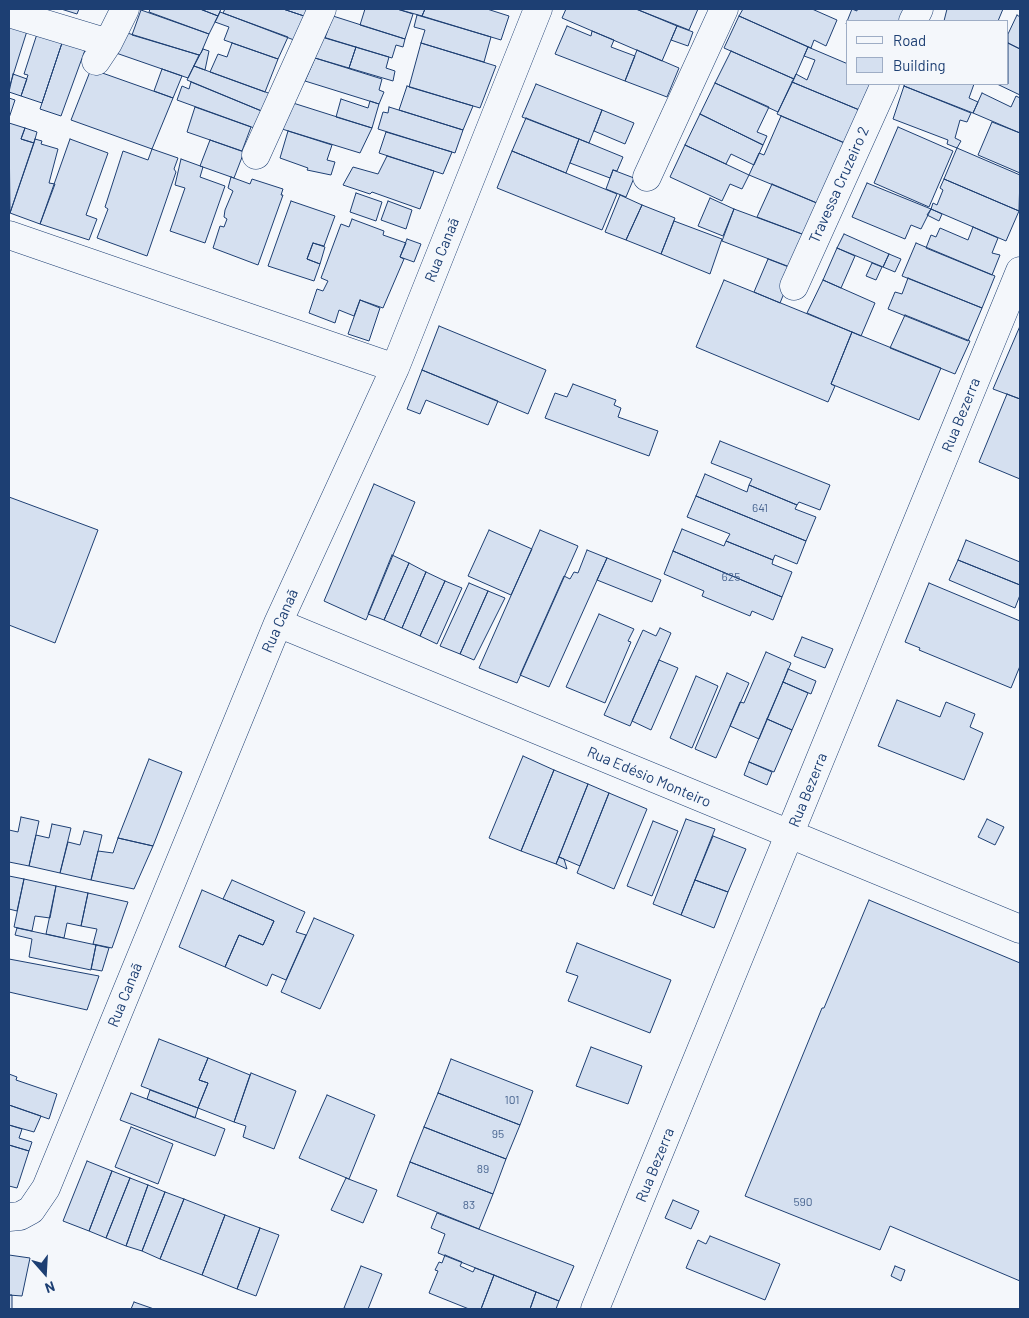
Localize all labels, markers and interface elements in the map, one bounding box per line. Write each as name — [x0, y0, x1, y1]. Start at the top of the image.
legend — [846, 20, 1009, 85]
text: Road — [893, 31, 926, 49]
text: Building — [893, 56, 946, 74]
street label: Travessa Cruzeiro 2 — [805, 124, 873, 246]
street label: Rua Canaã — [421, 215, 463, 285]
street label: Rua Bezerra — [938, 375, 984, 455]
house number: 641 — [752, 501, 768, 515]
house number: 625 — [722, 570, 740, 584]
street label: Rua Canaã — [258, 586, 302, 656]
street label: Rua Edésio Monteiro — [584, 743, 714, 811]
street label: Rua Bezerra — [785, 750, 831, 830]
street label: Rua Canaã — [104, 960, 146, 1030]
house number: 101 — [505, 1093, 519, 1107]
street label: Rua Bezerra — [632, 1125, 678, 1205]
house number: 95 — [492, 1127, 504, 1141]
house number: 89 — [477, 1162, 489, 1176]
house number: 590 — [793, 1195, 813, 1209]
house number: 83 — [463, 1198, 475, 1212]
north arrow — [20, 1248, 70, 1298]
text: N — [43, 1278, 57, 1297]

